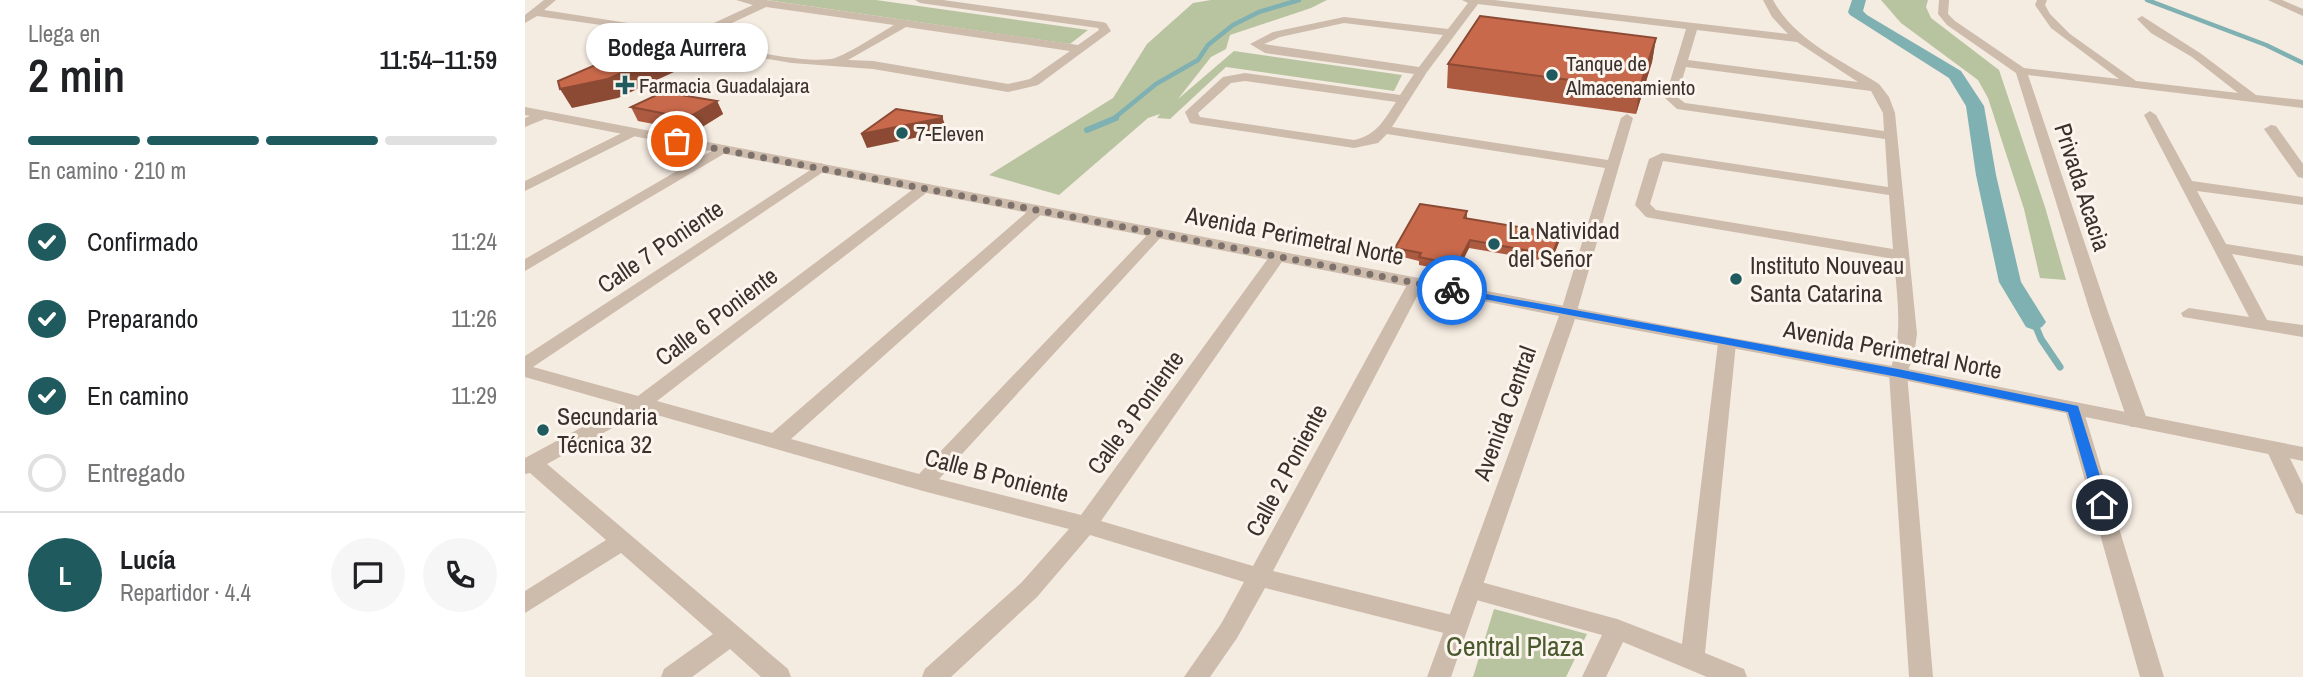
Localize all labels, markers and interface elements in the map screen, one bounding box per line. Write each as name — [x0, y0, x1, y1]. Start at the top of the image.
text: Llega en — [28, 18, 100, 49]
callout: Bodega Aurrera — [586, 22, 768, 71]
text: Bodega Aurrera — [608, 32, 746, 63]
text: 11:54–11:59 — [379, 42, 497, 77]
text: 2 min — [28, 44, 125, 106]
place label: Tanque de Almacenamiento — [1565, 49, 1695, 102]
marker: Tanque de Almacenamiento — [1544, 67, 1560, 83]
place label: Farmacia Guadalajara — [639, 71, 810, 100]
marker: Farmacia Guadalajara — [617, 77, 633, 93]
pin — [647, 111, 707, 171]
place label: 7-Eleven — [916, 119, 984, 148]
street label: Privada Acacia — [2047, 119, 2119, 255]
icon: bag — [658, 122, 696, 160]
marker: 7-Eleven — [894, 125, 910, 141]
text: En camino · 210 m — [28, 155, 186, 186]
street label: Calle 7 Poniente — [591, 192, 729, 300]
street label: Avenida Perimetral Norte — [1182, 198, 1407, 272]
place label: La Natividad del Señor — [1508, 214, 1620, 274]
icon: check — [28, 223, 66, 261]
text: Confirmado — [87, 224, 198, 259]
text: 11:24 — [451, 226, 497, 257]
marker: La Natividad del Señor — [1486, 236, 1502, 252]
place label: Instituto Nouveau Santa Catarina — [1750, 249, 1904, 309]
courier — [1417, 255, 1487, 325]
street label: Calle 6 Poniente — [648, 259, 784, 373]
icon: bike — [1433, 271, 1471, 309]
marker: Instituto Nouveau Santa Catarina — [1728, 271, 1744, 287]
icon: check — [28, 300, 66, 338]
text: Preparando — [87, 301, 198, 336]
text: 11:26 — [451, 303, 497, 334]
street label: Avenida Perimetral Norte — [1780, 312, 2005, 386]
street label: Avenida Central — [1465, 341, 1543, 486]
street label: Calle 3 Poniente — [1079, 344, 1191, 480]
icon: check — [28, 377, 66, 415]
text: En camino — [87, 378, 189, 413]
text: 11:29 — [451, 380, 497, 411]
street label: Calle 2 Poniente — [1238, 398, 1334, 542]
place label: Secundaria Técnica 32 — [557, 400, 658, 460]
marker: Secundaria Técnica 32 — [535, 422, 551, 438]
street label: Calle B Poniente — [922, 440, 1072, 510]
text: Entregado — [87, 455, 185, 490]
pin — [2072, 475, 2132, 535]
icon: home — [2083, 486, 2121, 524]
button: chat — [331, 538, 405, 612]
button: phone — [423, 538, 497, 612]
text: Lucía — [120, 542, 176, 577]
text: L — [58, 558, 72, 593]
text: Repartidor · 4.4 — [120, 577, 251, 608]
park label: Central Plaza — [1446, 627, 1584, 665]

